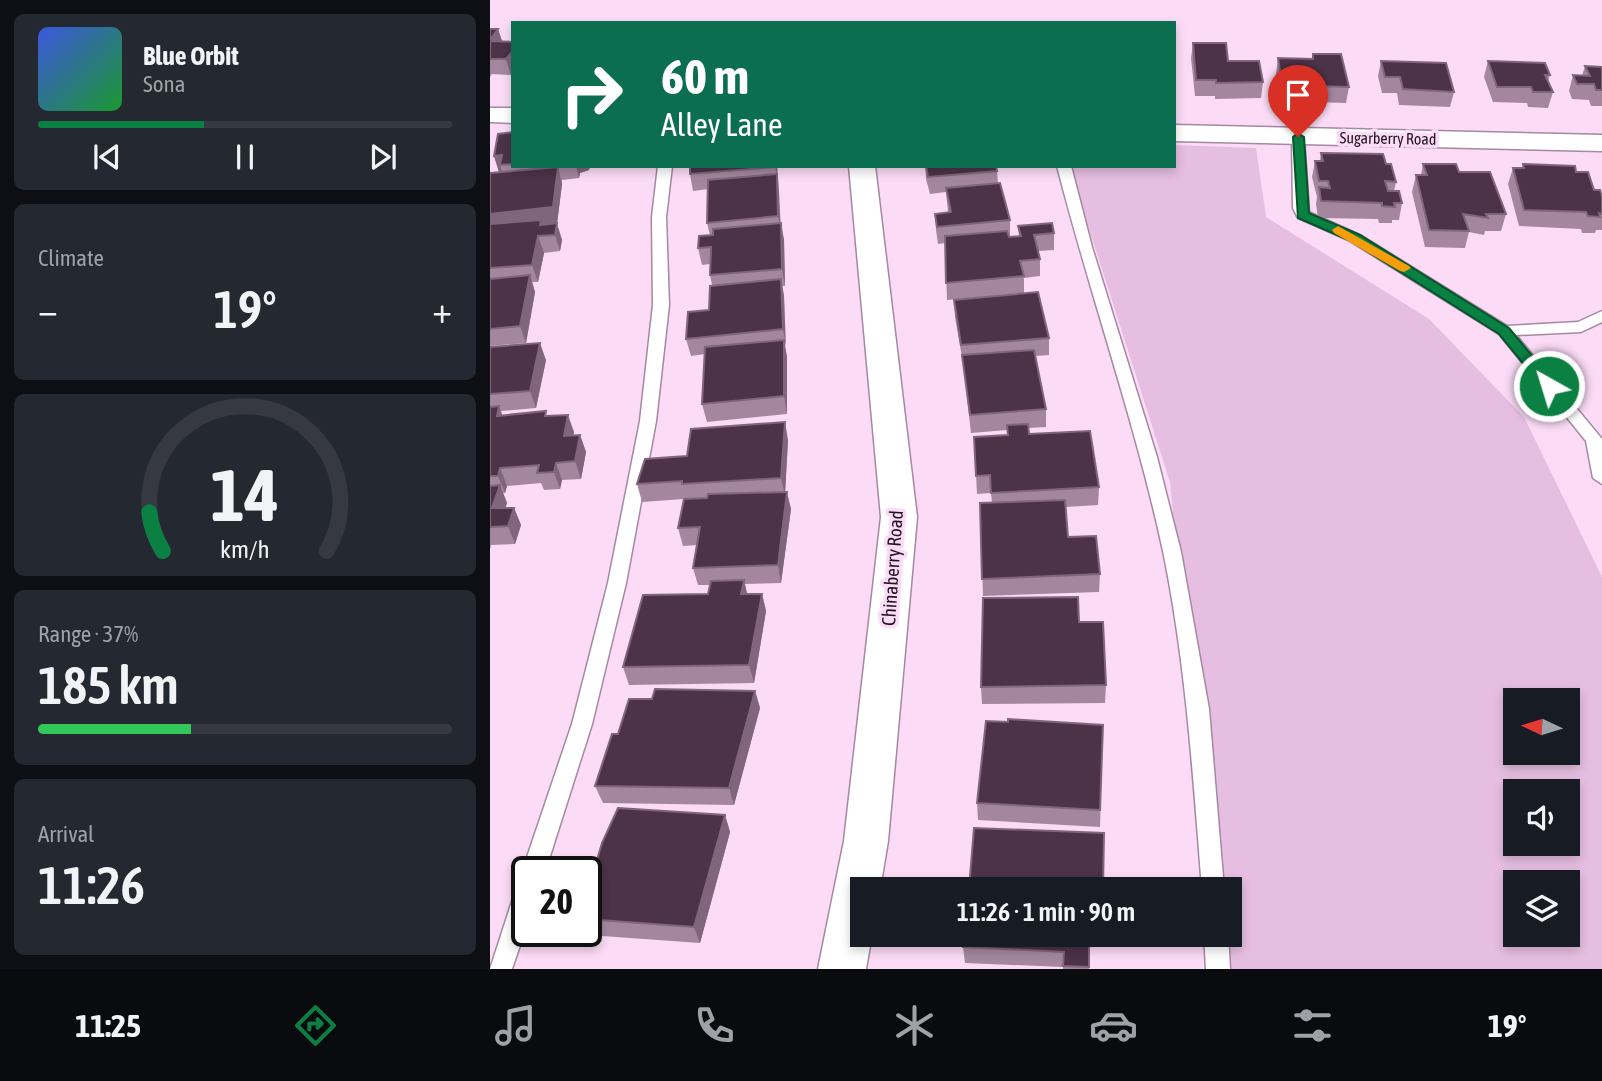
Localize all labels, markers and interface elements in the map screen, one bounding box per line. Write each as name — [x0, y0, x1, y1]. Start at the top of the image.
text: Blue Orbit — [143, 41, 239, 71]
text: 60 m — [661, 48, 749, 104]
icon: right — [546, 49, 637, 140]
pin — [1268, 65, 1328, 137]
text: Sona — [143, 71, 185, 97]
icon: arrive — [1279, 76, 1317, 114]
text: Alley Lane — [661, 106, 782, 143]
street label: Sugarberry Road — [1339, 128, 1437, 149]
icon: previous — [88, 138, 126, 176]
icon: pause — [226, 138, 264, 176]
icon: next — [364, 138, 402, 176]
text: Climate — [38, 245, 104, 271]
text: 19° — [213, 279, 277, 339]
text: − — [38, 288, 58, 331]
text: + — [432, 288, 452, 331]
position arrow — [1512, 349, 1586, 423]
text: 14 — [211, 453, 279, 536]
street label: Chinaberry Road — [877, 510, 907, 626]
text: km/h — [220, 534, 270, 562]
text: Range · 37% — [38, 621, 138, 647]
text: 185 km — [38, 655, 179, 715]
north arrow — [1503, 688, 1580, 765]
map controls — [1503, 688, 1580, 947]
button: sound — [1503, 779, 1580, 856]
text: Arrival — [38, 821, 94, 847]
text: 11:26 — [38, 855, 145, 915]
speed limit sign: 20 — [511, 856, 602, 947]
button: layers — [1503, 870, 1580, 947]
text: 11:26 · 1 min · 90 m — [957, 897, 1135, 927]
icon: directions — [291, 1001, 340, 1050]
icon: music — [491, 1001, 540, 1050]
icon: phone — [690, 1001, 739, 1050]
icon: climate — [890, 1001, 939, 1050]
icon: car — [1089, 1001, 1138, 1050]
icon: filters — [1288, 1001, 1337, 1050]
text: 11:25 — [75, 1007, 141, 1044]
text: 19° — [1488, 1007, 1527, 1044]

